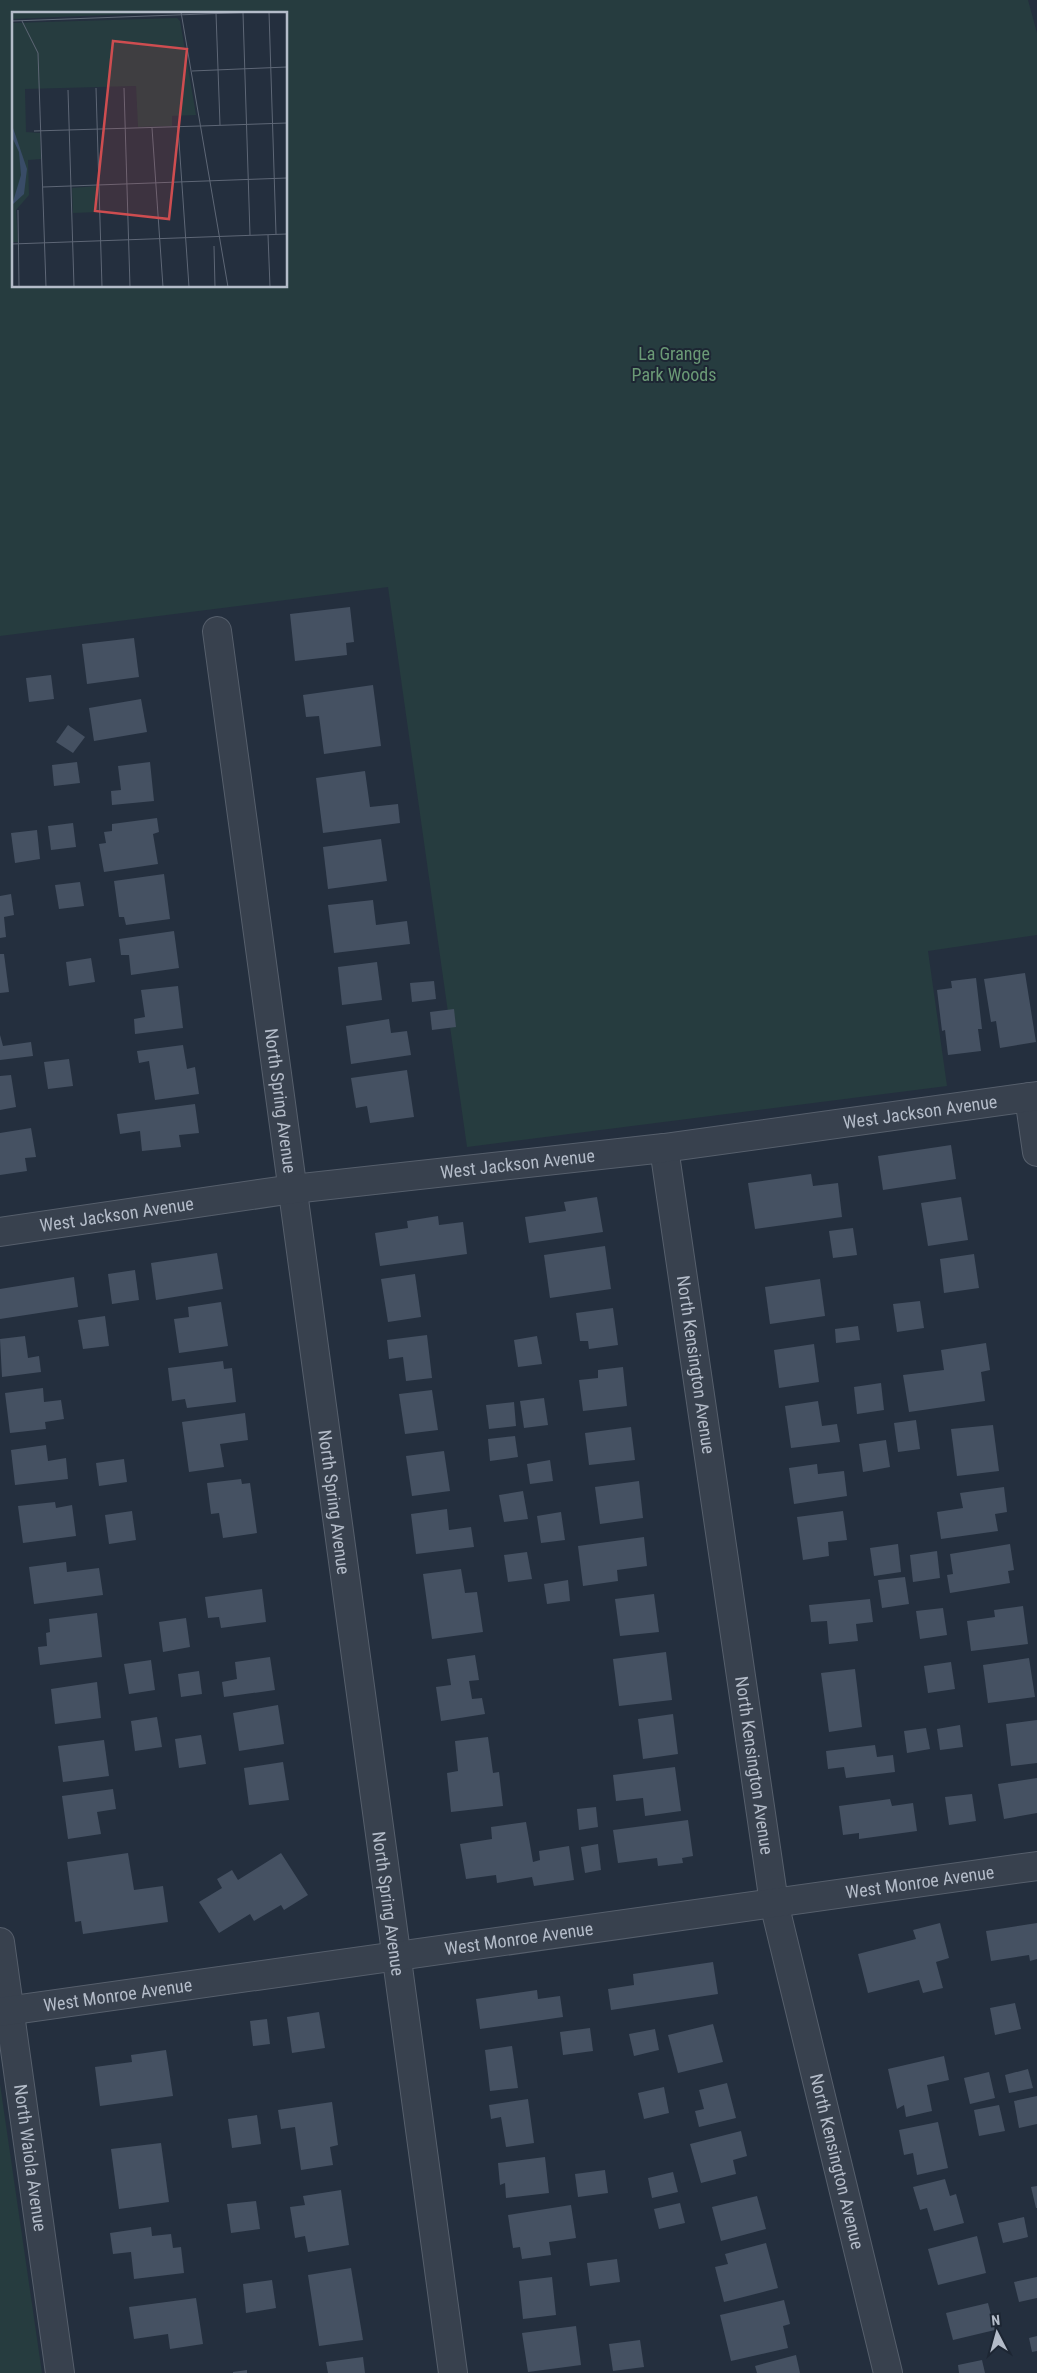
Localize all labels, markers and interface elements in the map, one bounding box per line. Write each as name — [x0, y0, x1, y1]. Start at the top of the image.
inset map — [12, 12, 288, 288]
park label: La Grange Park Woods — [632, 343, 716, 385]
street label: North Spring Avenue — [261, 1027, 301, 1174]
street label: West Jackson Avenue — [842, 1091, 998, 1133]
street label: West Jackson Avenue — [439, 1145, 596, 1183]
street label: West Jackson Avenue — [38, 1193, 195, 1236]
street label: North Kensington Avenue — [673, 1274, 719, 1455]
street label: North Spring Avenue — [314, 1429, 354, 1576]
street label: North Kensington Avenue — [731, 1675, 778, 1856]
street label: North Spring Avenue — [368, 1830, 409, 1977]
street label: West Monroe Avenue — [844, 1861, 995, 1903]
street label: West Monroe Avenue — [443, 1918, 594, 1959]
street label: West Monroe Avenue — [42, 1974, 193, 2016]
street label: North Kensington Avenue — [806, 2072, 869, 2251]
street label: North Waiola Avenue — [10, 2083, 51, 2233]
north arrow — [972, 2308, 1022, 2358]
text: N — [991, 2312, 1001, 2328]

